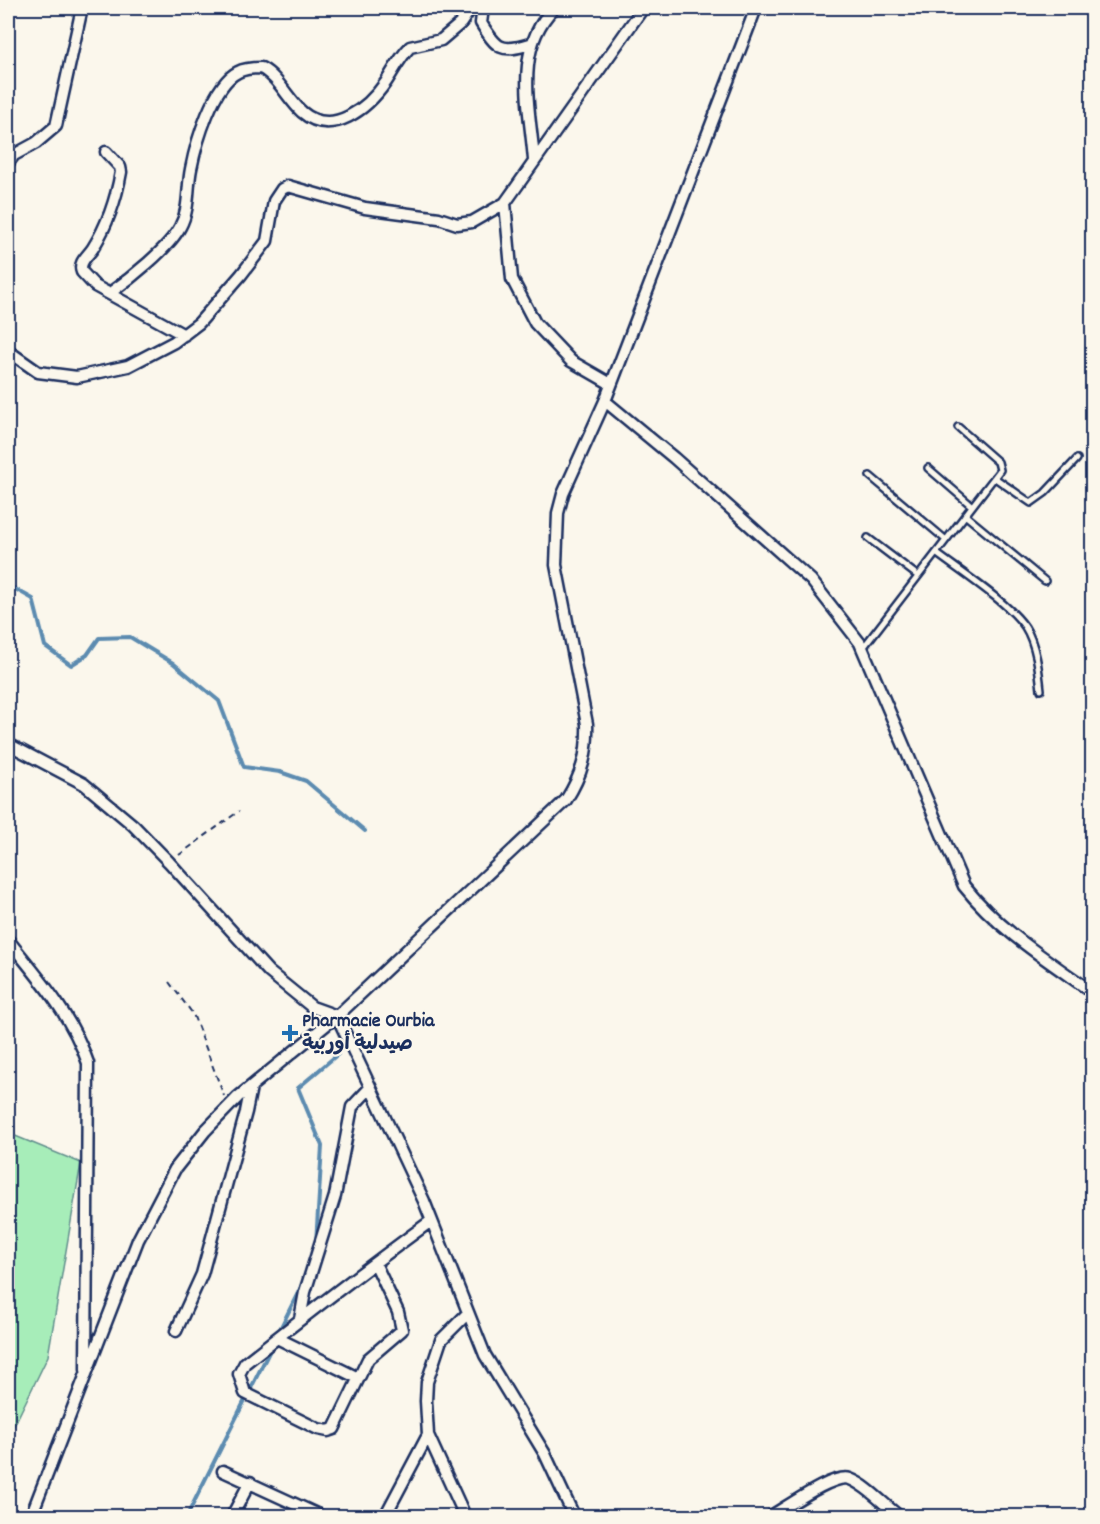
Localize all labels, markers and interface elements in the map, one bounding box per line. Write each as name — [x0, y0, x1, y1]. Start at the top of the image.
place label: Pharmacie Ourbia صيدلية أوربية — [302, 1008, 435, 1059]
marker: Pharmacie Ourbia صيدلية أوربية — [283, 1026, 297, 1040]

